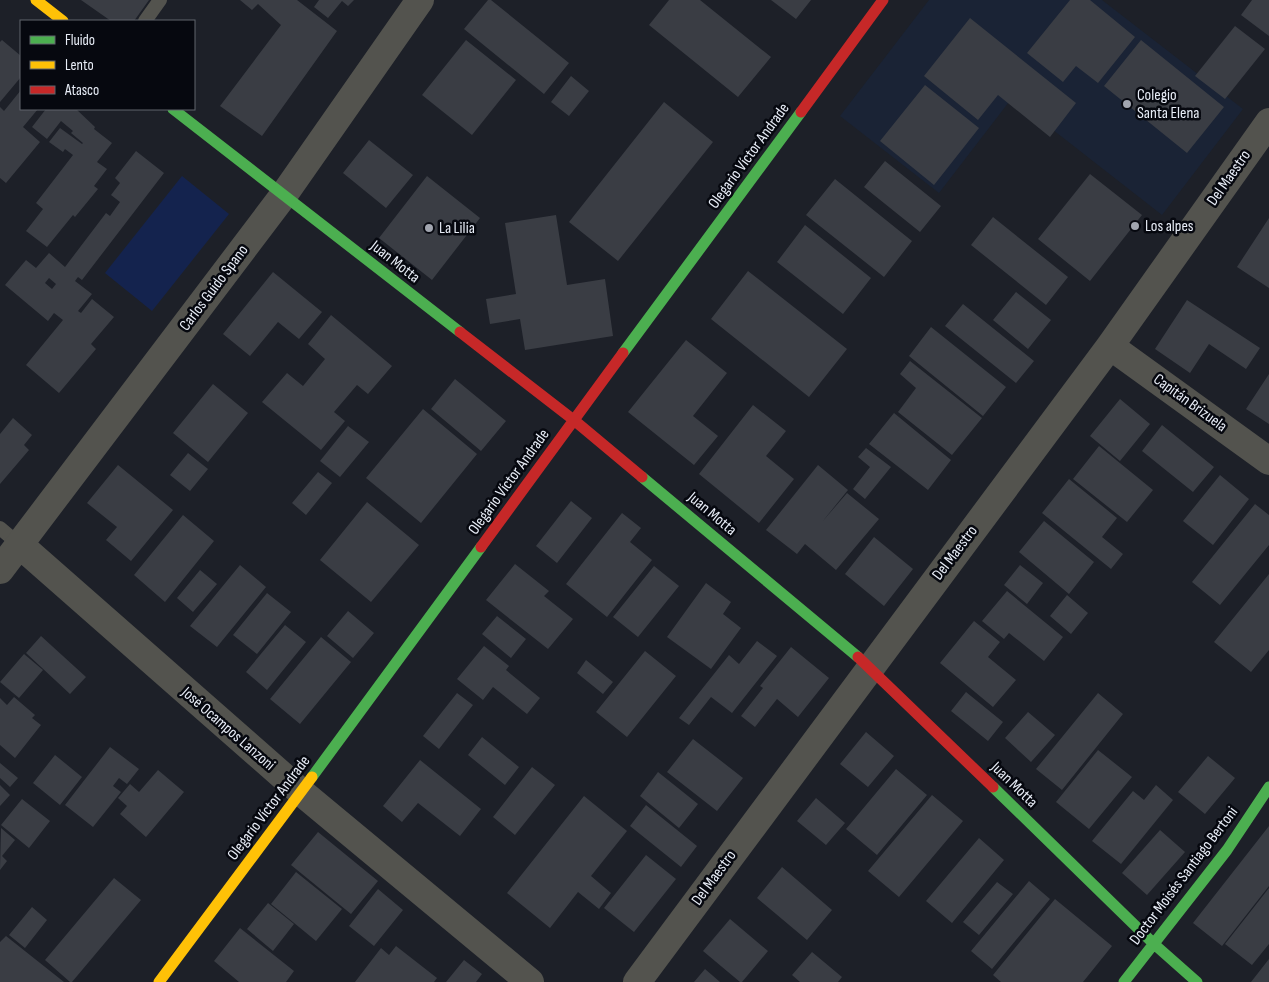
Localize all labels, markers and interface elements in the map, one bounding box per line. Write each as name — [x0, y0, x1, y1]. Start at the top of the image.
legend — [20, 20, 195, 110]
text: Fluido — [65, 31, 95, 50]
text: Lento — [65, 56, 94, 75]
text: Atasco — [64, 81, 99, 100]
place label: Colegio Santa Elena — [1137, 86, 1199, 123]
marker: Colegio Santa Elena — [1121, 98, 1133, 110]
street label: Olegario Víctor Andrade — [704, 100, 794, 212]
street label: Del Maestro — [1203, 147, 1255, 209]
place label: Los alpes — [1145, 217, 1194, 236]
place label: La Lilia — [439, 219, 475, 238]
marker: Los alpes — [1129, 220, 1141, 232]
marker: La Lilia — [423, 222, 435, 234]
street label: Juan Motta — [366, 236, 424, 287]
street label: Carlos Guido Spano — [175, 241, 253, 335]
street label: Capitán Brizuela — [1150, 370, 1230, 436]
street label: Olegario Víctor Andrade — [464, 426, 554, 538]
street label: Juan Motta — [683, 488, 740, 540]
street label: Del Maestro — [928, 522, 982, 584]
street label: José Ocampos Lanzoni — [177, 683, 279, 775]
street label: Olegario Víctor Andrade — [224, 752, 314, 864]
street label: Juan Motta — [986, 758, 1041, 812]
street label: Doctor Moisés Santiago Bertoni — [1126, 803, 1242, 949]
street label: Del Maestro — [688, 847, 740, 909]

